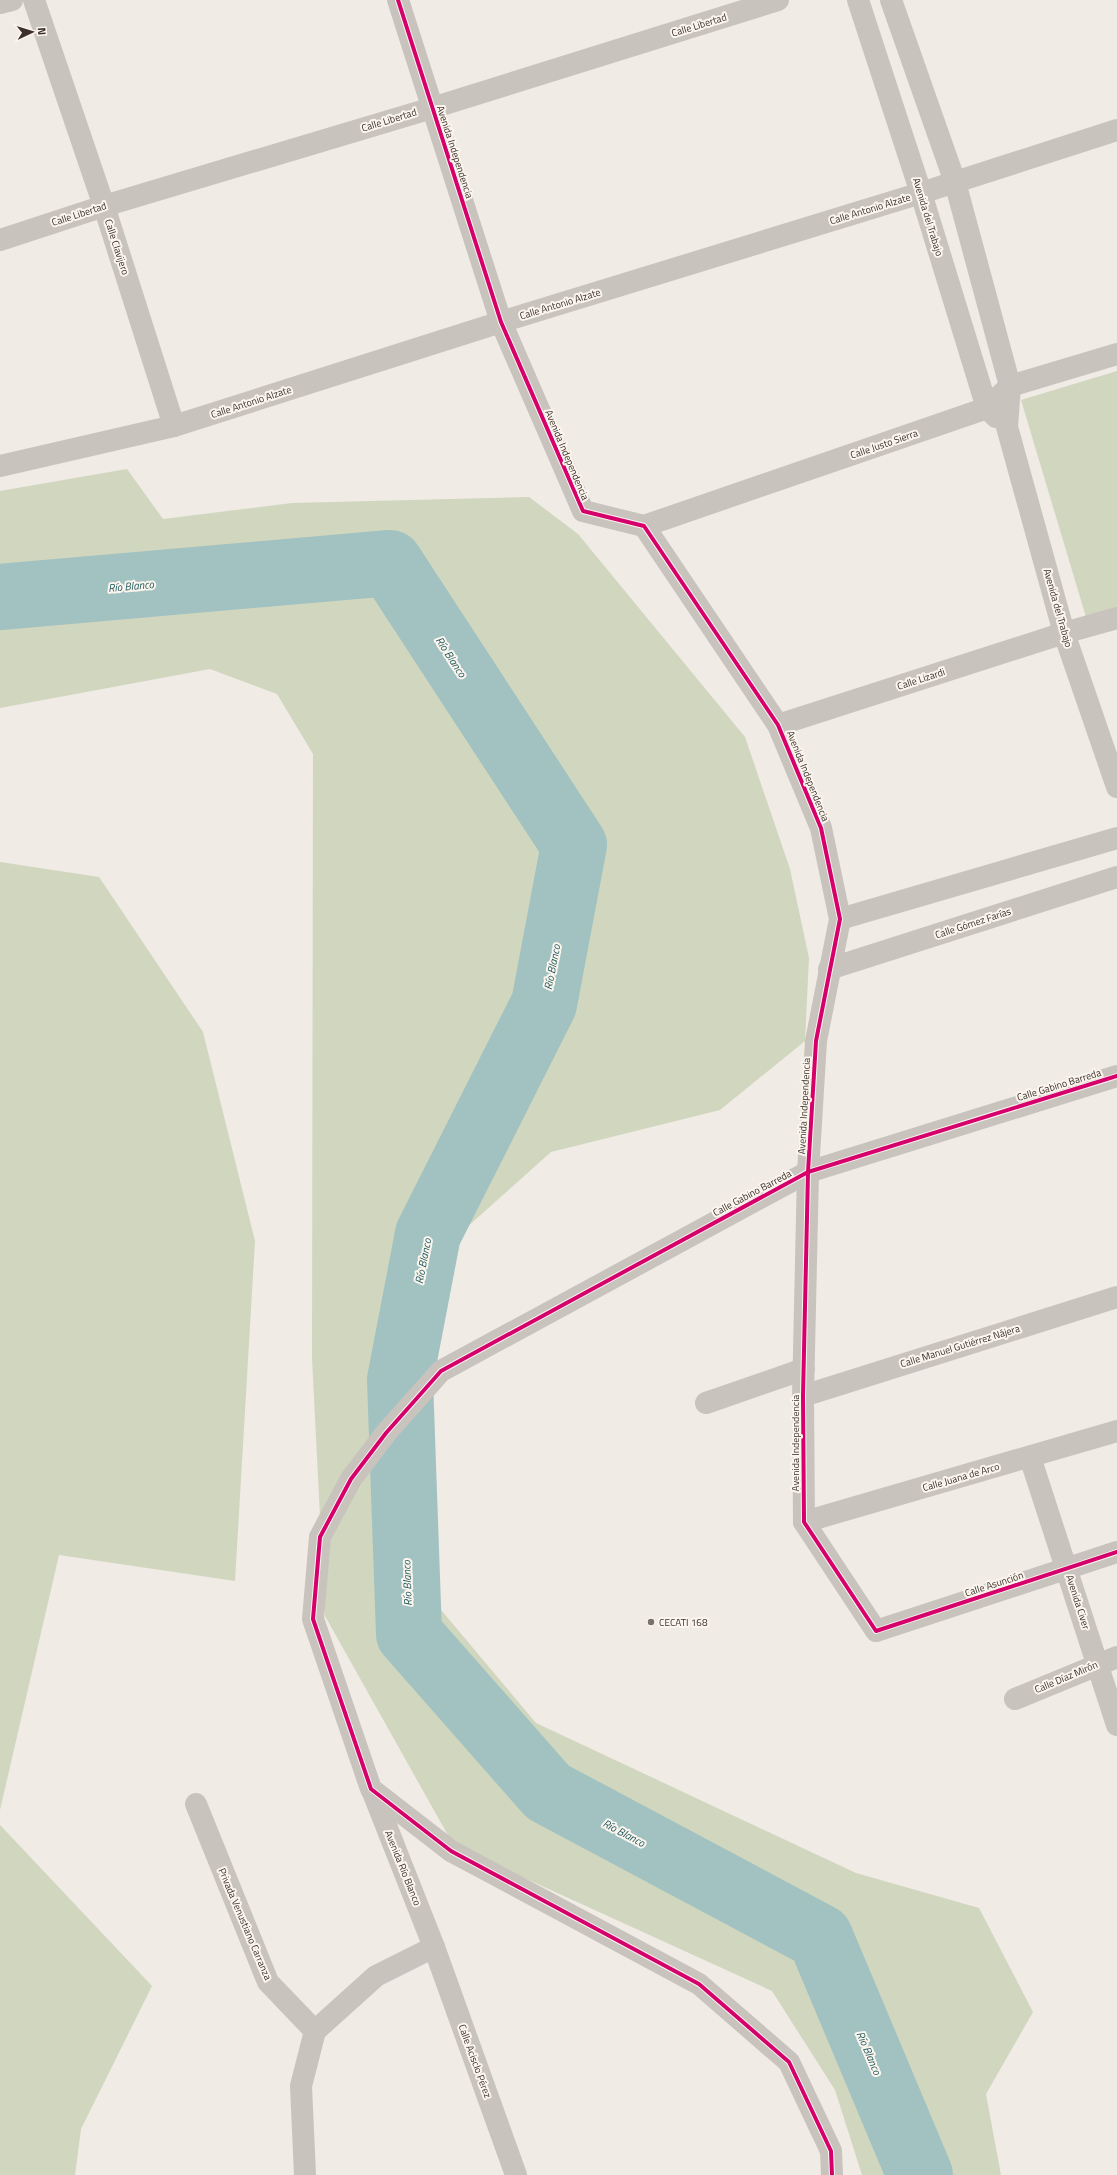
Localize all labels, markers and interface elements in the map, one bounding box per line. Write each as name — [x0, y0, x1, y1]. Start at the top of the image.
street label: Calle Libertad — [670, 10, 728, 40]
north arrow — [12, 12, 52, 52]
text: N — [34, 27, 50, 36]
street label: Avenida Independencia — [433, 104, 477, 200]
street label: Calle Libertad — [360, 105, 418, 135]
street label: Avenida del Trabajo — [909, 176, 947, 258]
street label: Calle Antonio Alzate — [828, 190, 912, 228]
street label: Calle Libertad — [50, 198, 108, 230]
street label: Calle Clavijero — [101, 217, 133, 277]
street label: Calle Antonio Alzate — [518, 285, 602, 323]
street label: Calle Antonio Alzate — [209, 382, 293, 422]
street label: Avenida Independencia — [541, 408, 593, 502]
street label: Calle Justo Sierra — [848, 425, 920, 463]
street label: Avenida del Trabajo — [1040, 567, 1076, 649]
water label: Río Blanco — [107, 576, 155, 596]
water label: Río Blanco — [432, 633, 470, 681]
street label: Calle Lizardi — [895, 664, 947, 694]
street label: Avenida Independencia — [783, 728, 833, 824]
street label: Calle Gómez Farías — [933, 904, 1013, 942]
water label: Río Blanco — [540, 942, 564, 991]
street label: Avenida Independencia — [794, 1057, 814, 1155]
street label: Calle Gabino Barreda — [1015, 1065, 1103, 1105]
street label: Calle Gabino Barreda — [710, 1166, 794, 1220]
water label: Río Blanco — [411, 1236, 435, 1285]
street label: Calle Manuel Gutiérrez Nájera — [898, 1321, 1022, 1371]
street label: Avenida Independencia — [788, 1395, 803, 1491]
street label: Calle Juana de Arco — [921, 1459, 1001, 1495]
water label: Río Blanco — [398, 1559, 416, 1606]
street label: Calle Asunción — [963, 1567, 1025, 1601]
street label: Avenida Civer — [1062, 1573, 1094, 1632]
place label: CECATI 168 — [659, 1615, 708, 1630]
marker: CECATI 168 — [646, 1617, 656, 1627]
street label: Calle Díaz Mirón — [1032, 1657, 1100, 1697]
water label: Río Blanco — [600, 1815, 648, 1851]
street label: Avenida Río Blanco — [381, 1828, 425, 1908]
street label: Privada Venustiano Carranza — [215, 1866, 275, 1982]
street label: Calle Acisclo Pérez — [455, 2022, 495, 2100]
water label: Río Blanco — [853, 2029, 886, 2078]

